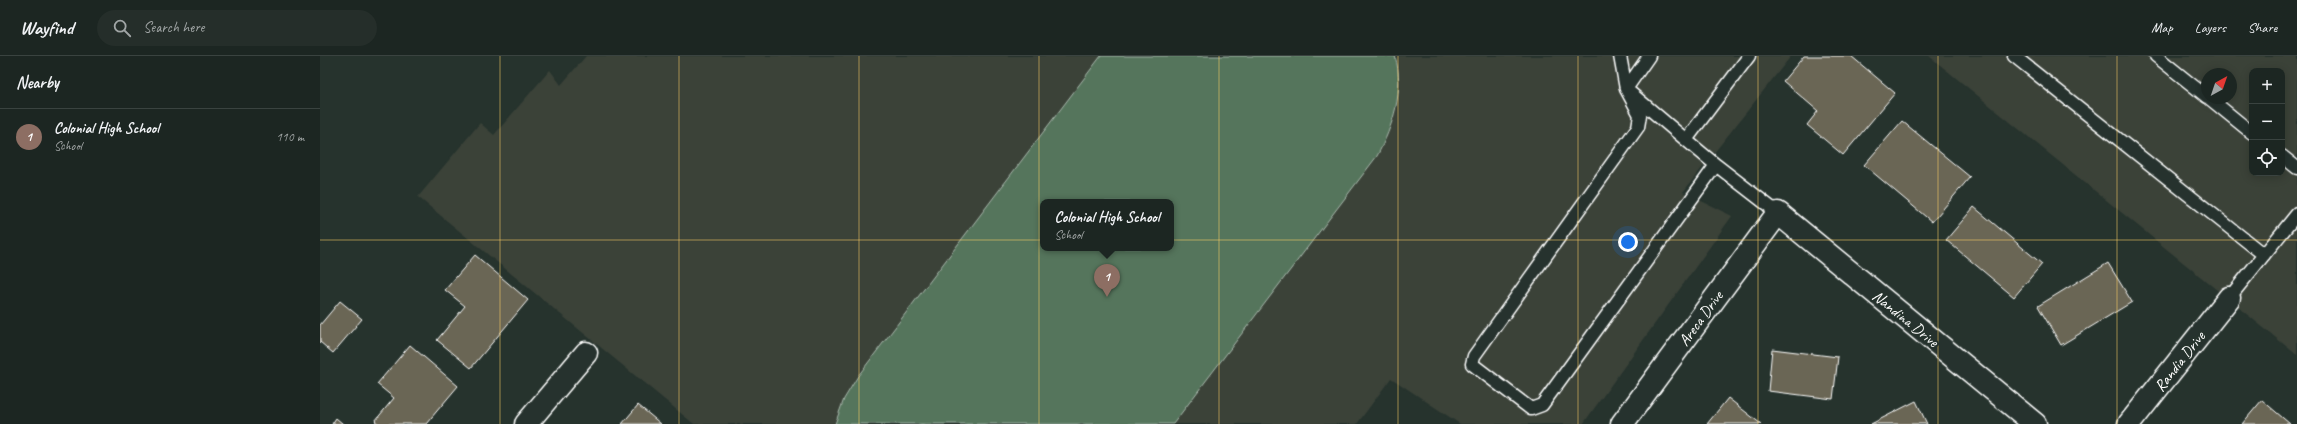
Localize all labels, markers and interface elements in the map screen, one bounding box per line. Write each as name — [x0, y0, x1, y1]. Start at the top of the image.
search box — [97, 10, 377, 46]
text: Wayfind — [20, 16, 73, 40]
icon: search — [111, 17, 133, 39]
text: Search here — [143, 18, 204, 37]
text: Map — [2151, 19, 2173, 36]
text: Layers — [2195, 19, 2226, 36]
text: Share — [2248, 19, 2277, 36]
north arrow — [2201, 68, 2237, 104]
map controls — [2249, 68, 2285, 176]
button: + — [2249, 68, 2285, 104]
text: Nearby — [16, 72, 59, 93]
button: − — [2249, 104, 2285, 140]
text: Colonial High School — [54, 119, 159, 138]
text: 1 — [26, 129, 32, 145]
text: 110 m — [276, 129, 304, 145]
text: School — [54, 138, 82, 154]
button: locate — [2249, 140, 2285, 176]
popup — [1040, 199, 1174, 251]
text: Colonial High School — [1055, 208, 1159, 227]
text: School — [1055, 227, 1083, 243]
your location — [1618, 232, 1638, 252]
pin: 1 — [1094, 264, 1120, 297]
street label: Areca Drive — [1674, 286, 1729, 350]
street label: Nandina Drive — [1868, 286, 1944, 353]
street label: Randia Drive — [2150, 326, 2211, 396]

